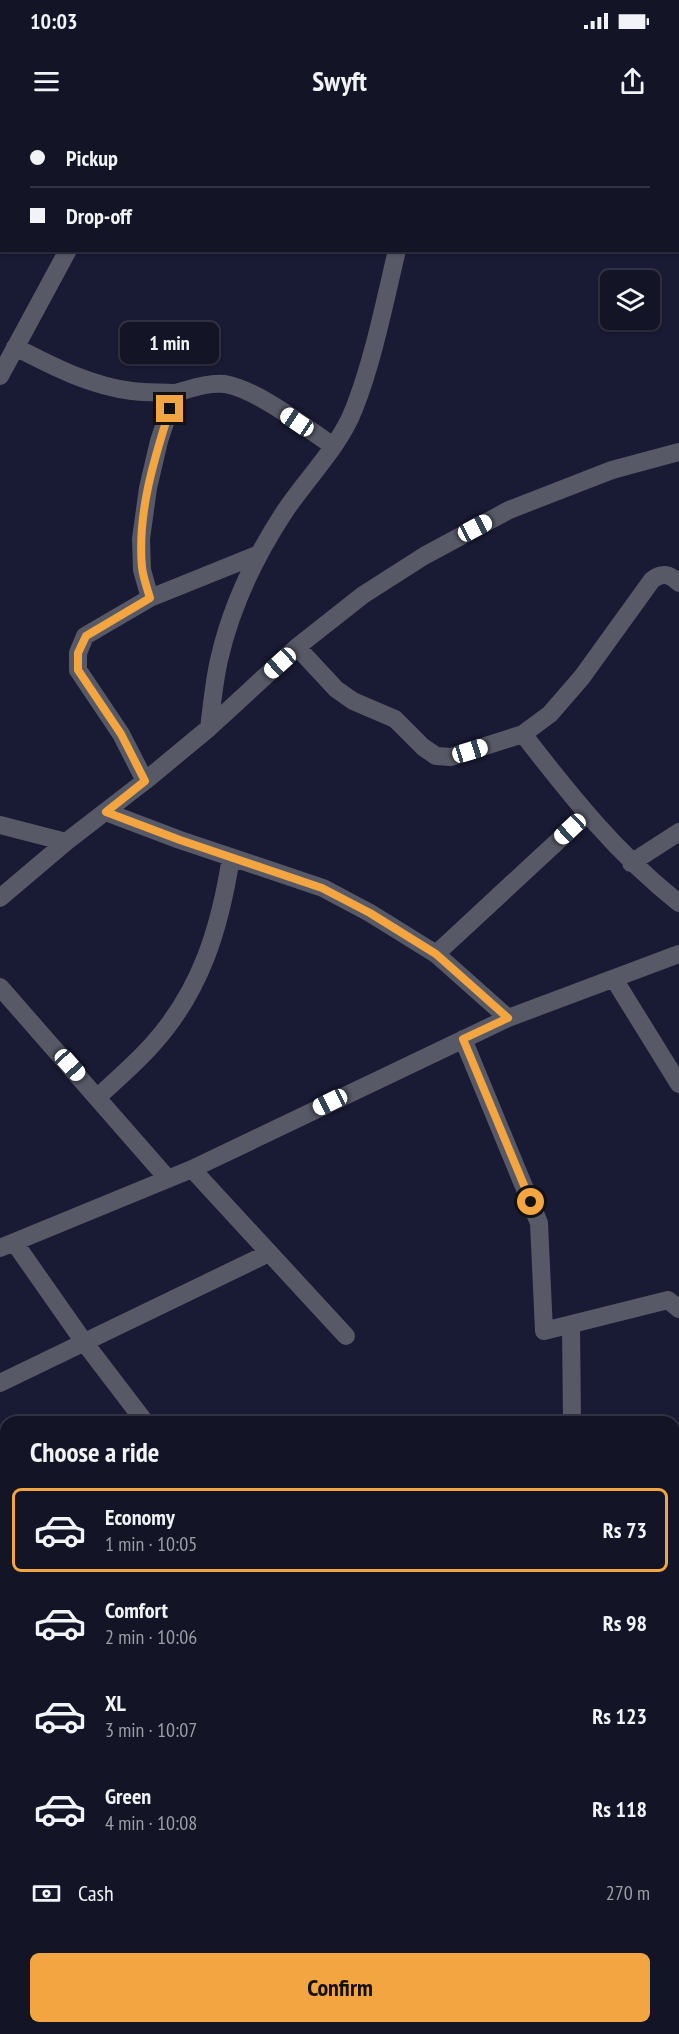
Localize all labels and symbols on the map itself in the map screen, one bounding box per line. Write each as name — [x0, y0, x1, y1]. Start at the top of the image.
callout: 1 min — [120, 322, 219, 364]
route end — [156, 395, 183, 422]
car — [277, 404, 317, 440]
car — [455, 512, 495, 544]
car — [261, 644, 299, 682]
car — [450, 737, 490, 765]
car — [551, 810, 589, 848]
car — [51, 1046, 89, 1084]
car — [310, 1086, 350, 1118]
route start — [517, 1188, 544, 1215]

